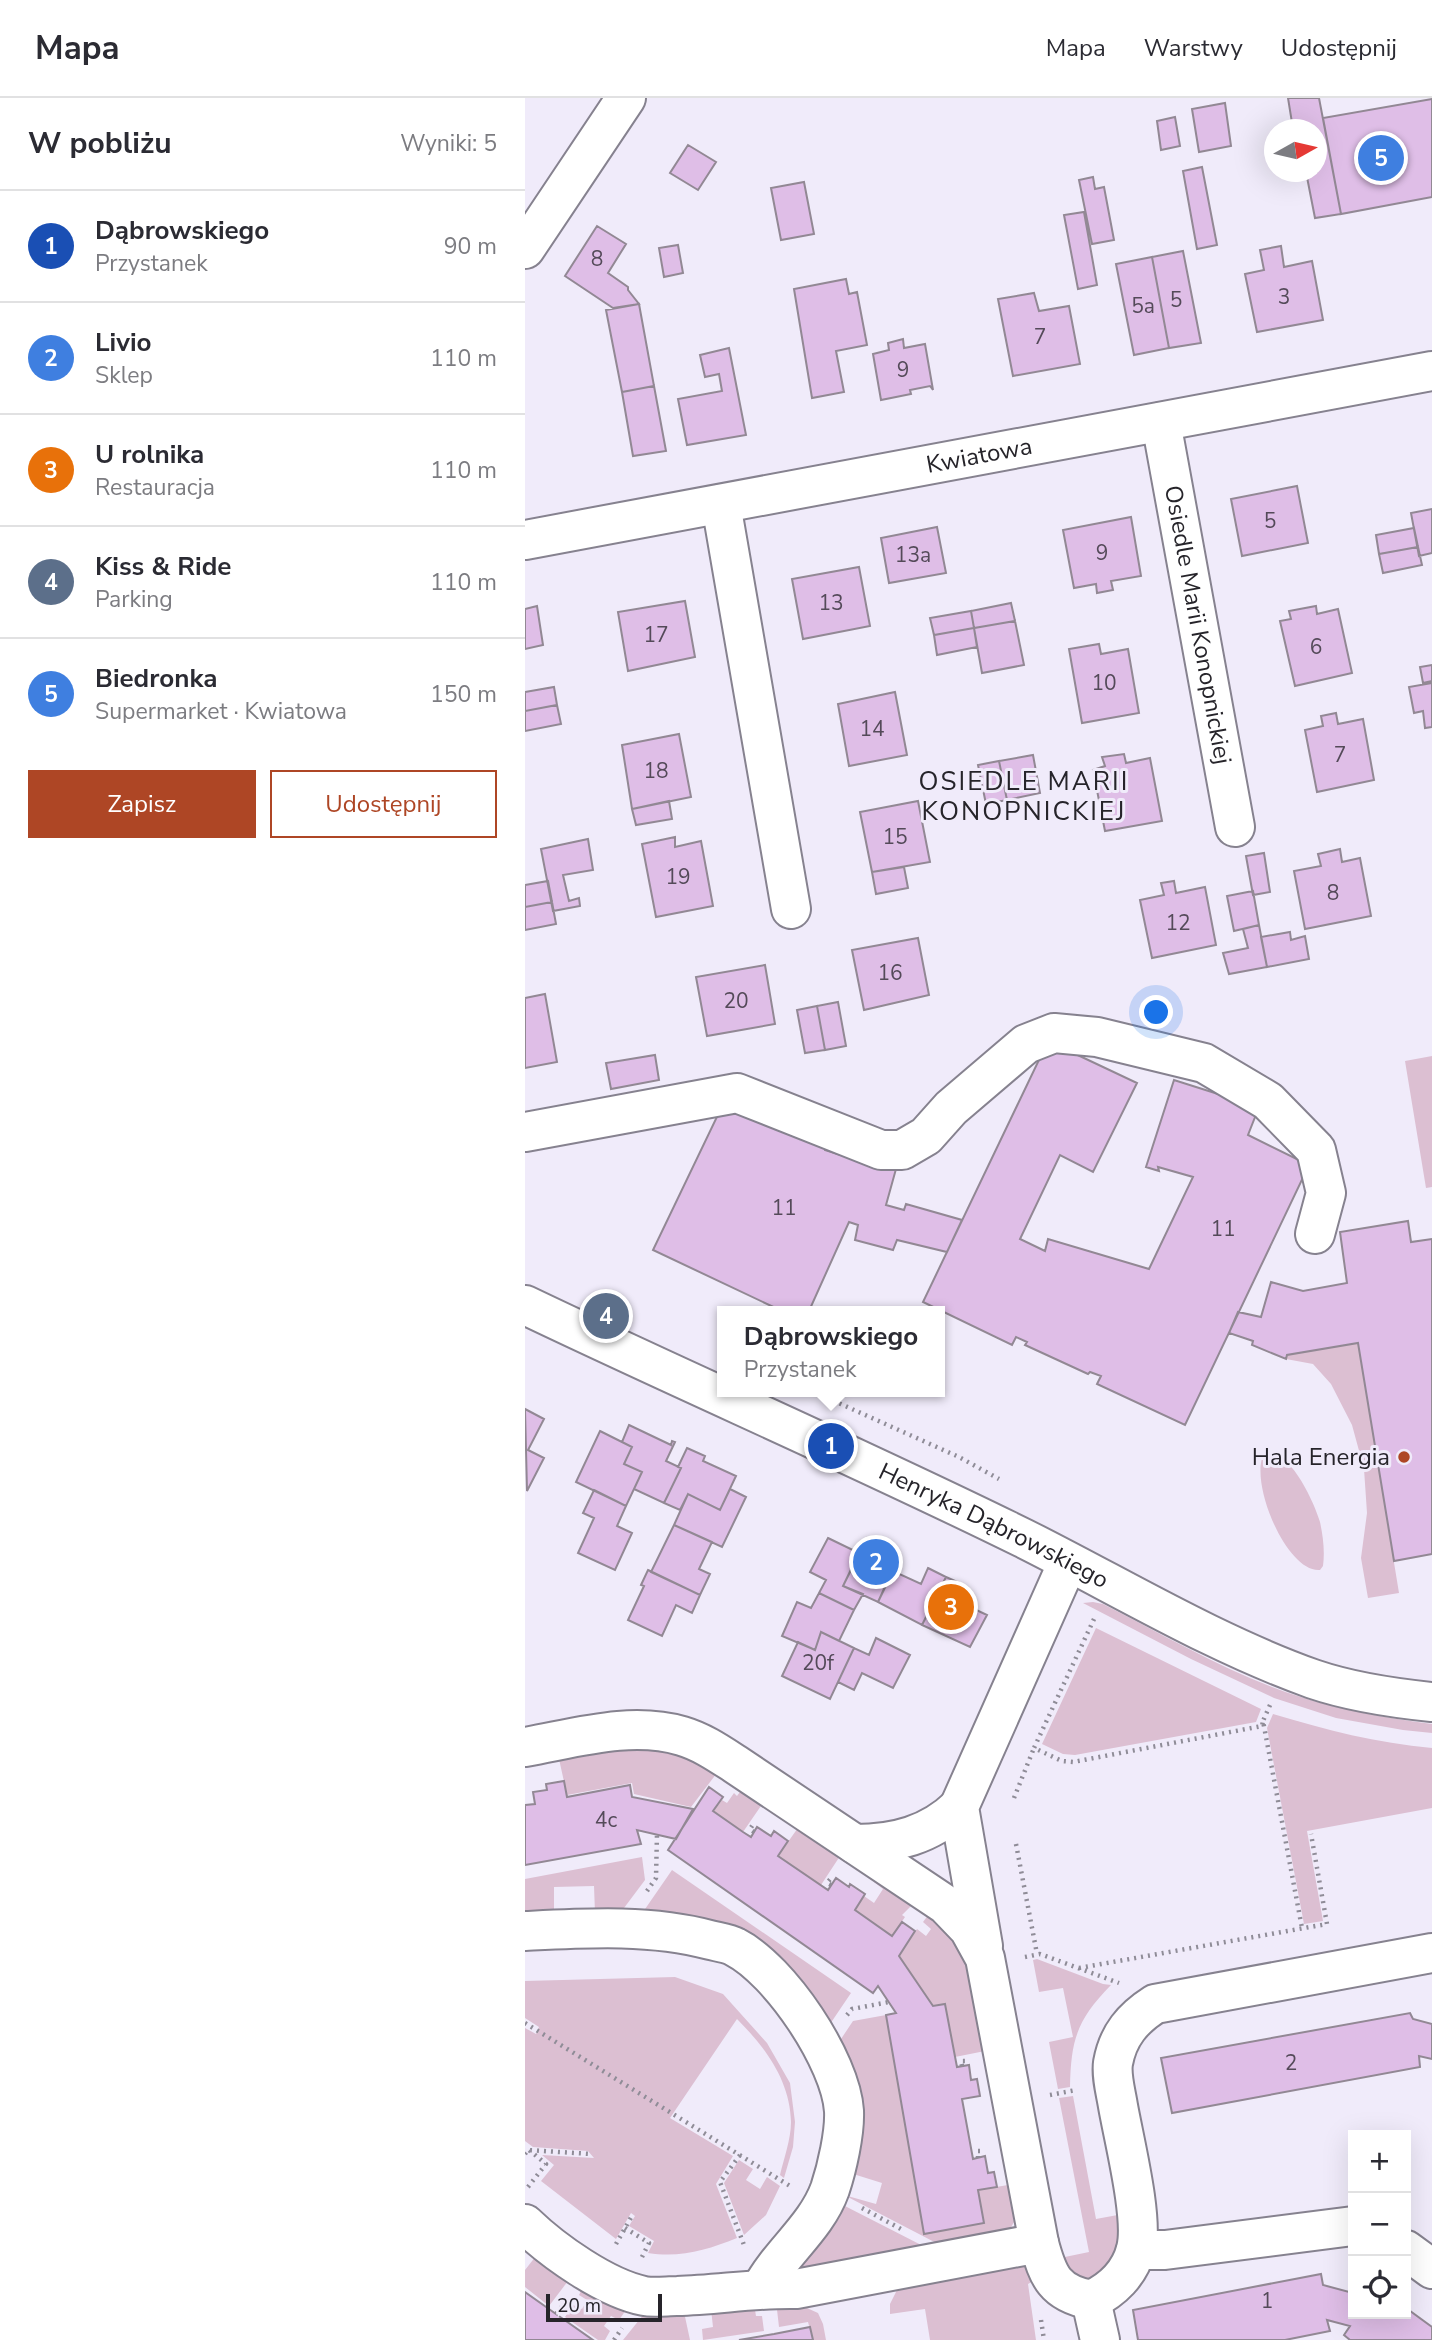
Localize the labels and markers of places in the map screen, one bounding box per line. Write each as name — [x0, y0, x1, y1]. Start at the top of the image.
pin: 5 — [1358, 132, 1404, 184]
pin: 4 — [583, 1290, 629, 1342]
pin: 1 — [808, 1420, 854, 1472]
place label: Hala Energia — [1252, 1441, 1390, 1473]
marker: Hala Energia — [1396, 1449, 1412, 1465]
pin: 2 — [853, 1536, 899, 1588]
pin: 3 — [928, 1581, 974, 1633]

